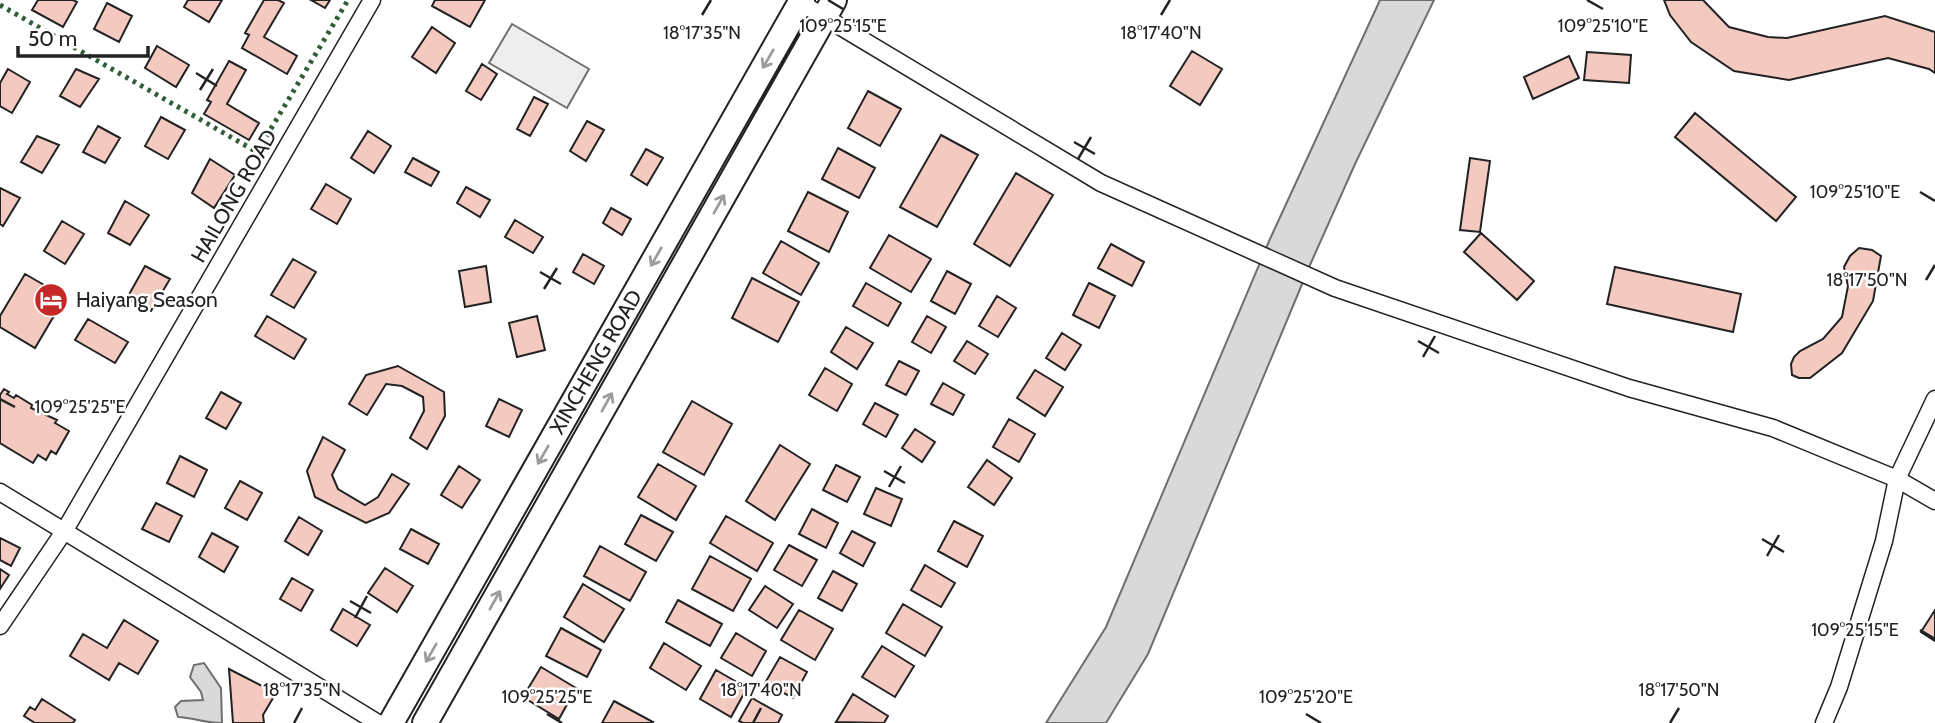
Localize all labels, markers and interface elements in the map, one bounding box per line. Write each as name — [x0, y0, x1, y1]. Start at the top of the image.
scale bar — [18, 14, 147, 58]
text: 109°25'15"E — [799, 15, 887, 37]
text: 109°25'10"E — [1558, 15, 1648, 37]
text: 18°17'35"N — [663, 22, 741, 44]
text: 18°17'40"N — [1120, 22, 1202, 44]
text: 50 m — [28, 26, 77, 51]
one-way arrow — [761, 49, 775, 69]
street label: HAILONG ROAD — [185, 125, 282, 267]
text: 109°25'10"E — [1810, 181, 1900, 203]
one-way arrow — [712, 194, 726, 214]
one-way arrow — [649, 247, 663, 267]
text: 18°17'50"N — [1827, 269, 1907, 291]
hotel icon: Haiyang Season — [32, 281, 70, 319]
street label: XINCHENG ROAD — [544, 285, 647, 438]
place label: Haiyang Season — [76, 287, 218, 312]
one-way arrow — [600, 392, 614, 412]
text: 109°25'25"E — [34, 396, 126, 418]
one-way arrow — [536, 444, 549, 465]
one-way arrow — [488, 590, 502, 610]
text: 109°25'15"E — [1811, 619, 1899, 641]
one-way arrow — [424, 642, 438, 662]
text: 18°17'35"N — [263, 679, 341, 701]
text: 18°17'40"N — [720, 679, 802, 701]
text: 18°17'50"N — [1639, 679, 1719, 701]
text: 109°25'25"E — [501, 686, 593, 708]
text: 109°25'20"E — [1259, 686, 1353, 708]

